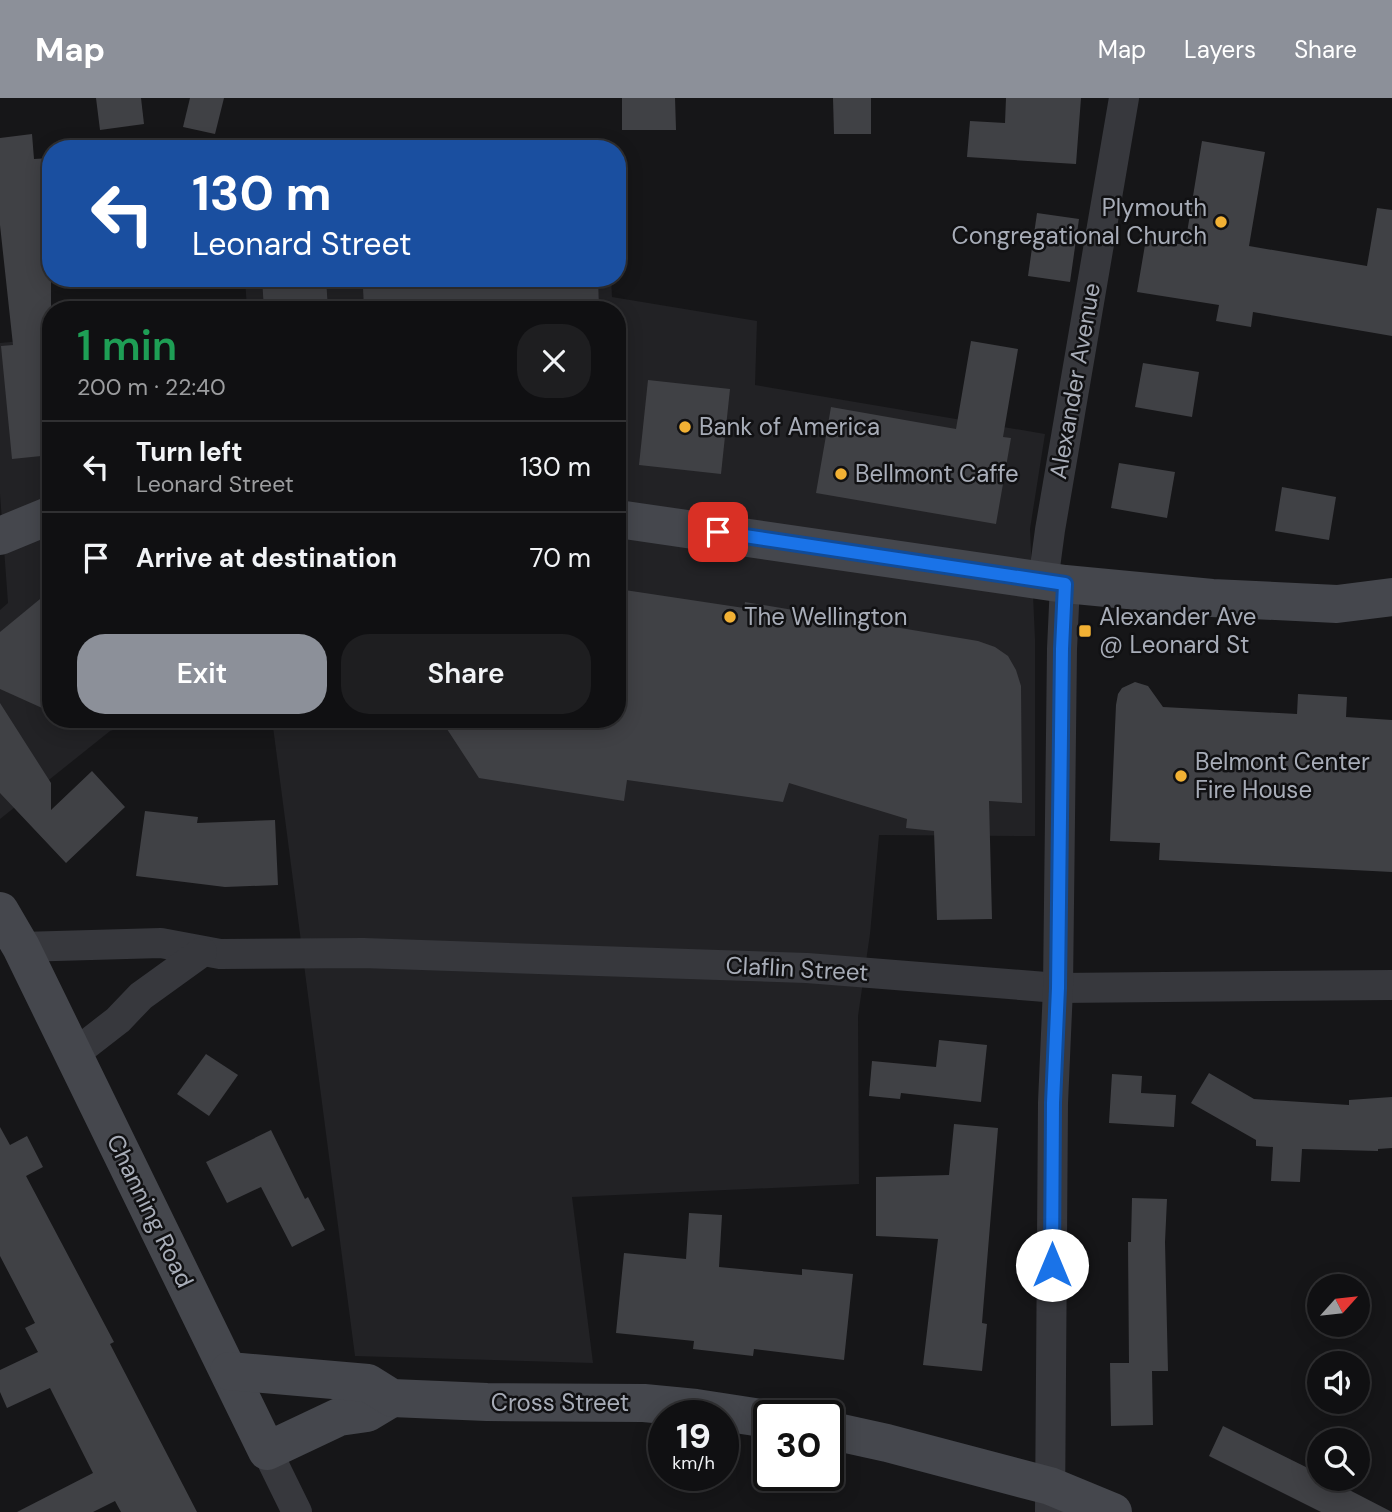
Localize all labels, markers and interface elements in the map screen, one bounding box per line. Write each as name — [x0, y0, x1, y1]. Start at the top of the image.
text: Map — [35, 28, 105, 71]
text: Map — [1098, 34, 1146, 65]
text: Layers — [1184, 34, 1256, 65]
text: Share — [1294, 34, 1357, 65]
text: 130 m — [192, 161, 332, 225]
icon: left — [77, 168, 168, 259]
place label: Plymouth Congregational Church — [952, 192, 1207, 251]
marker: Plymouth Congregational Church — [1213, 214, 1229, 230]
text: Leonard Street — [192, 223, 412, 265]
street label: Alexander Avenue — [1042, 280, 1107, 481]
text: 1 min — [77, 318, 177, 373]
button: close — [517, 324, 591, 398]
text: 200 m · 22:40 — [77, 372, 226, 402]
place label: Bank of America — [699, 411, 880, 442]
marker: Bank of America — [677, 419, 693, 435]
text: Turn left — [136, 435, 243, 469]
icon: left — [77, 448, 115, 486]
text: 130 m — [520, 450, 591, 484]
place label: Bellmont Caffe — [855, 458, 1019, 489]
marker: Bellmont Caffe — [833, 466, 849, 482]
text: Leonard Street — [136, 469, 294, 499]
pin — [688, 502, 748, 562]
icon: arrive — [699, 513, 737, 551]
icon: arrive — [77, 539, 115, 577]
text: Arrive at destination — [136, 541, 397, 575]
text: 70 m — [530, 541, 591, 575]
place label: The Wellington — [744, 601, 908, 632]
place label: Alexander Ave @ Leonard St — [1099, 601, 1256, 660]
marker: The Wellington — [722, 609, 738, 625]
marker: Alexander Ave @ Leonard St — [1077, 623, 1093, 639]
button: Exit — [77, 634, 327, 714]
button: Share — [341, 634, 591, 714]
place label: Belmont Center Fire House — [1195, 746, 1370, 805]
marker: Belmont Center Fire House — [1173, 768, 1189, 784]
street label: Claflin Street — [725, 949, 869, 988]
street label: Channing Road — [100, 1129, 201, 1293]
position arrow — [1015, 1228, 1089, 1302]
north arrow — [1307, 1274, 1370, 1337]
map controls — [1307, 1274, 1370, 1491]
button: sound — [1307, 1351, 1370, 1414]
street label: Cross Street — [491, 1387, 629, 1418]
speed limit sign: 30 — [753, 1400, 844, 1491]
text: 19 — [676, 1413, 711, 1459]
button: search — [1307, 1428, 1370, 1491]
text: km/h — [672, 1451, 715, 1475]

